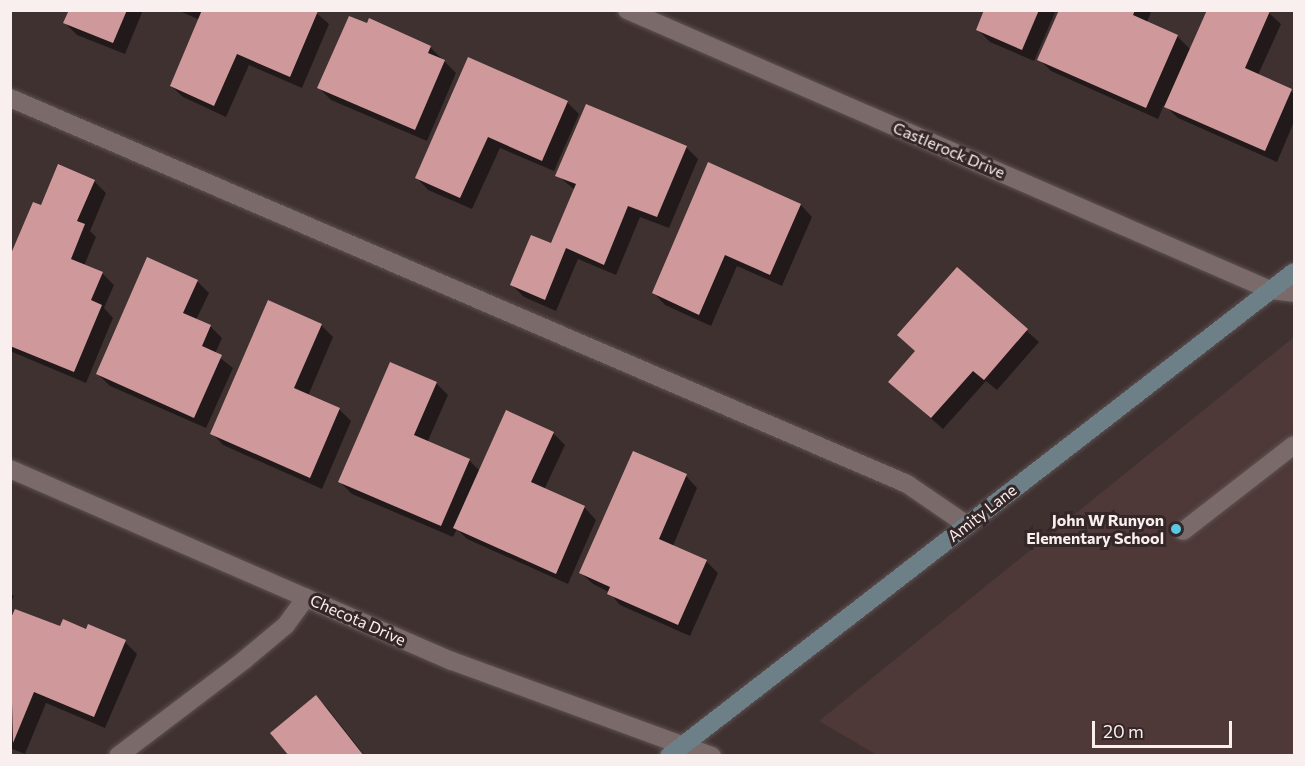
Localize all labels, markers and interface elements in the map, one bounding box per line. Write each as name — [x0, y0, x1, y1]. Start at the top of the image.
street label: Castlerock Drive — [890, 118, 1008, 182]
street label: Amity Lane — [944, 480, 1020, 546]
place label: John W Runyon Elementary School — [1026, 510, 1164, 548]
marker: John W Runyon Elementary School — [1169, 522, 1183, 536]
street label: Checota Drive — [307, 590, 409, 650]
scale bar — [1095, 709, 1234, 747]
text: 20 m — [1103, 720, 1144, 742]

